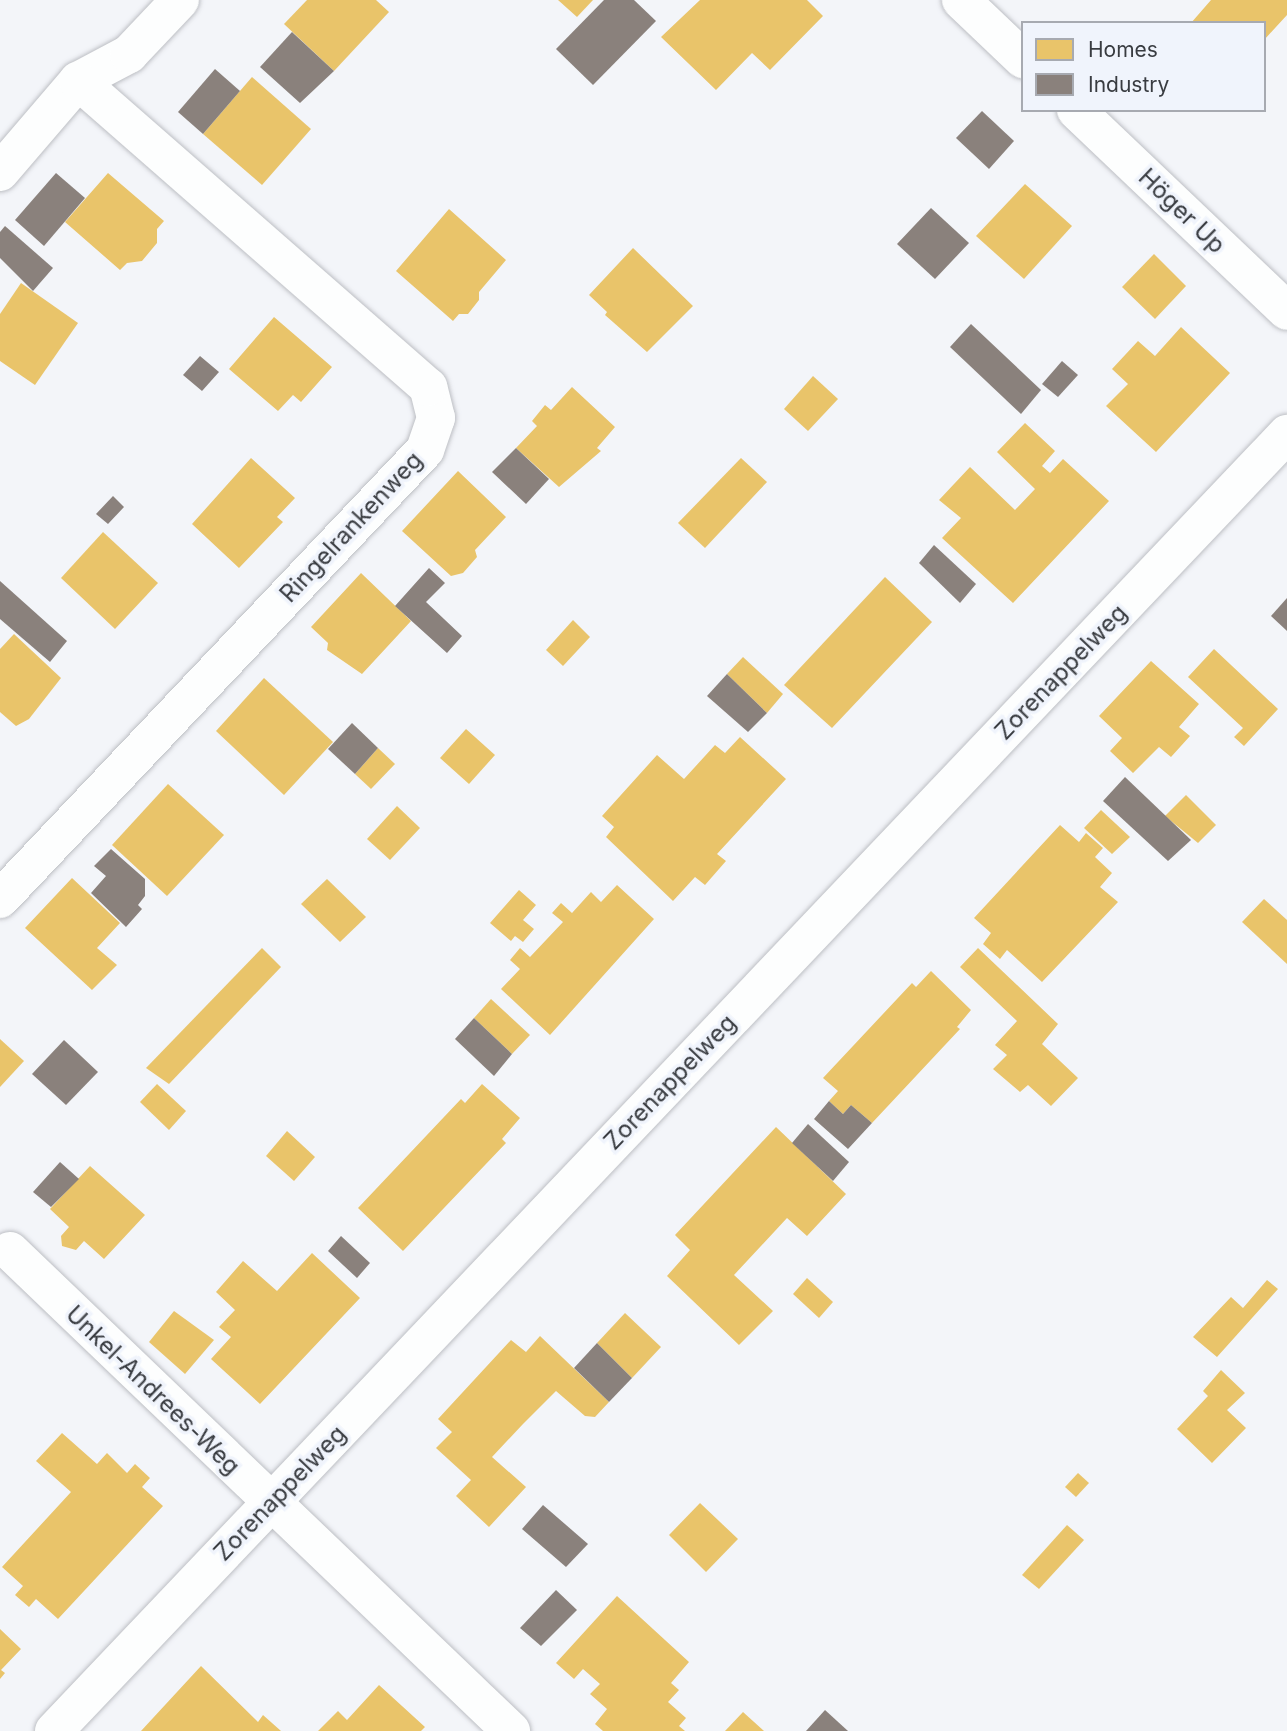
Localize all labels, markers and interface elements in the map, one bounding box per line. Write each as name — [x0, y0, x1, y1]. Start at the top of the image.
legend — [1021, 21, 1266, 112]
text: Homes — [1088, 37, 1158, 62]
text: Industry — [1088, 72, 1169, 97]
street label: Höger Up — [1133, 163, 1231, 259]
street label: Ringelrankenweg — [274, 446, 428, 608]
street label: Zorenappelweg — [989, 598, 1133, 746]
street label: Zorenappelweg — [598, 1008, 742, 1156]
street label: Unkel-Andrees-Weg — [60, 1300, 246, 1480]
street label: Zorenappelweg — [208, 1419, 352, 1567]

